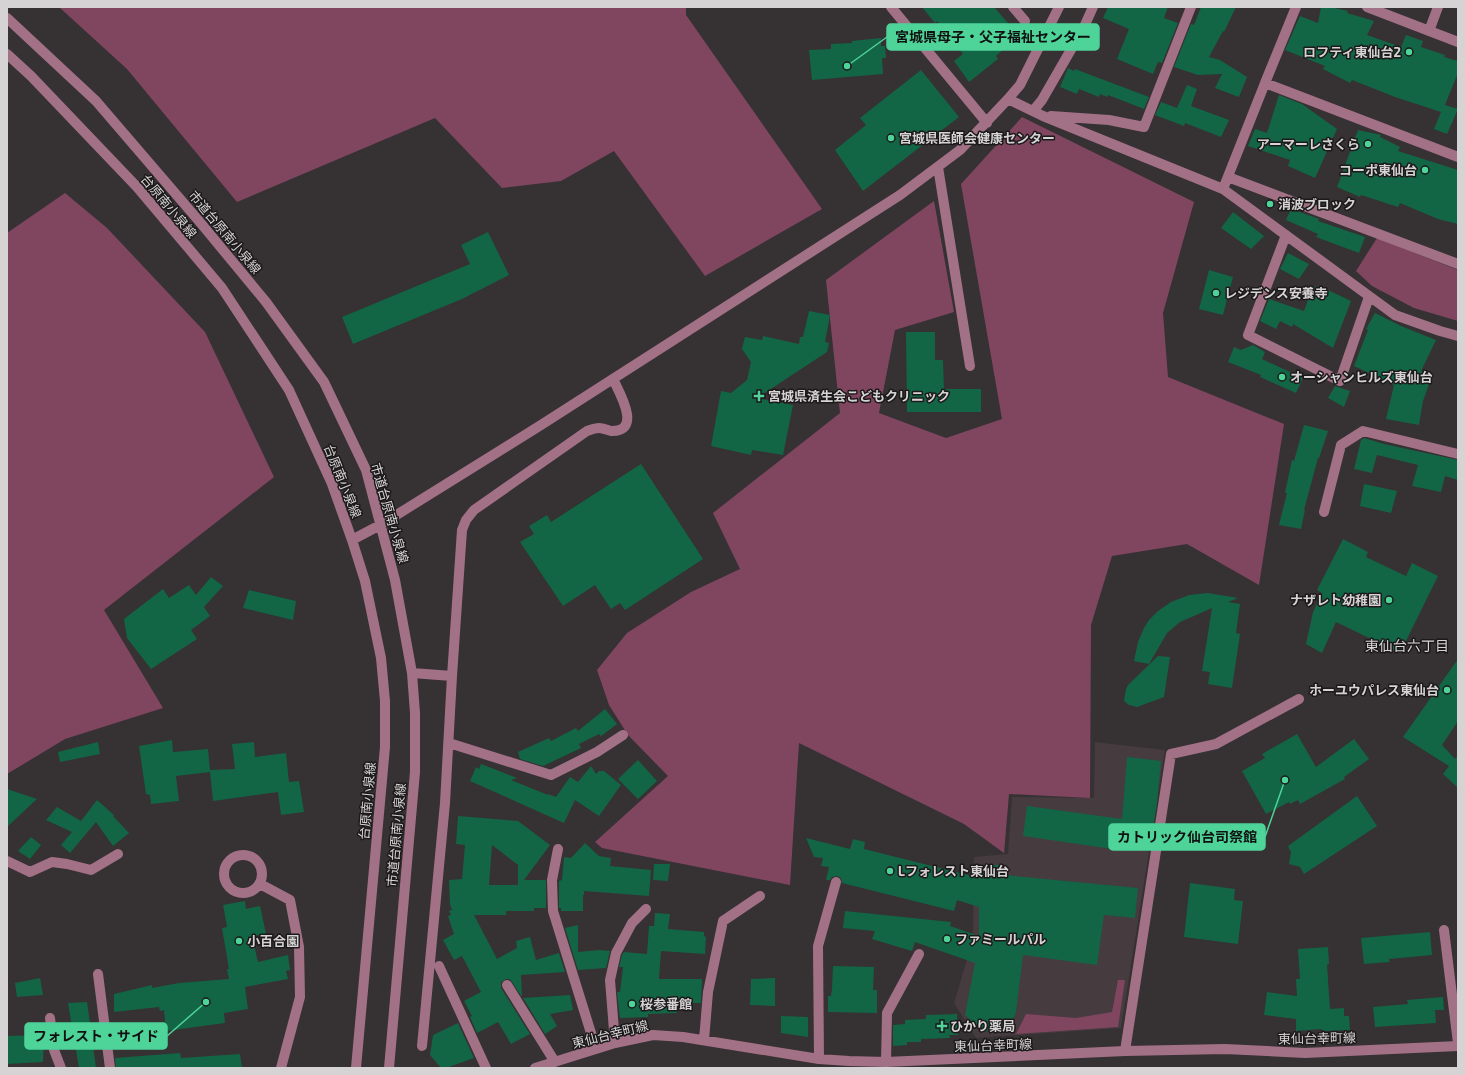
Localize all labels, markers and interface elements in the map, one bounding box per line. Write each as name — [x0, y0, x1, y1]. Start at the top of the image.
callout: 宮城県母子・父子福祉センター — [887, 24, 1099, 50]
text: 宮城県母子・父子福祉センター — [895, 28, 1091, 45]
place label: ロフティ東仙台2 — [1303, 44, 1401, 60]
marker: ロフティ東仙台2 — [1404, 47, 1414, 57]
place label: 宮城県医師会健康センター — [899, 130, 1055, 146]
marker: 宮城県医師会健康センター — [886, 133, 896, 143]
place label: アーマーレさくら — [1257, 136, 1360, 152]
marker: アーマーレさくら — [1363, 139, 1373, 149]
place label: コーポ東仙台 — [1339, 162, 1417, 178]
marker: コーポ東仙台 — [1420, 165, 1430, 175]
street label: 台原南小泉線 — [138, 171, 200, 241]
street label: 市道台原南小泉線 — [185, 187, 265, 277]
place label: 消波ブロック — [1278, 196, 1356, 212]
marker: 消波ブロック — [1265, 199, 1275, 209]
place label: レジデンス安養寺 — [1224, 285, 1328, 301]
marker: レジデンス安養寺 — [1211, 288, 1221, 298]
place label: オーシャンヒルズ東仙台 — [1290, 369, 1433, 385]
marker: オーシャンヒルズ東仙台 — [1277, 372, 1287, 382]
place label: 宮城県済生会こどもクリニック — [768, 388, 950, 404]
marker: 宮城県済生会こどもクリニック — [753, 390, 765, 402]
street label: 台原南小泉線 — [321, 442, 365, 520]
street label: 市道台原南小泉線 — [368, 461, 412, 565]
place label: ナザレト幼稚園 — [1290, 592, 1381, 608]
marker: ナザレト幼稚園 — [1384, 595, 1394, 605]
district label: 東仙台六丁目 — [1365, 637, 1449, 654]
place label: ホーユウパレス東仙台 — [1309, 682, 1439, 698]
marker: ホーユウパレス東仙台 — [1442, 685, 1452, 695]
street label: 台原南小泉線 — [356, 761, 378, 841]
street label: 市道台原南小泉線 — [383, 782, 409, 888]
callout: カトリック仙台司祭館 — [1109, 824, 1265, 850]
text: カトリック仙台司祭館 — [1117, 828, 1257, 845]
place label: Lフォレスト東仙台 — [898, 863, 1009, 879]
marker: Lフォレスト東仙台 — [885, 866, 895, 876]
place label: ファミールパル — [955, 931, 1046, 947]
place label: 小百合園 — [247, 933, 299, 949]
marker: ファミールパル — [942, 934, 952, 944]
marker: 小百合園 — [234, 936, 244, 946]
place label: 桜参番館 — [640, 996, 692, 1012]
marker: 桜参番館 — [627, 999, 637, 1009]
street label: 東仙台幸町線 — [570, 1017, 650, 1051]
place label: ひかり薬局 — [950, 1018, 1015, 1034]
marker: ひかり薬局 — [937, 1021, 947, 1031]
callout: フォレスト・サイド — [25, 1023, 167, 1049]
text: フォレスト・サイド — [33, 1027, 159, 1044]
street label: 東仙台幸町線 — [1278, 1029, 1356, 1047]
street label: 東仙台幸町線 — [954, 1036, 1032, 1054]

